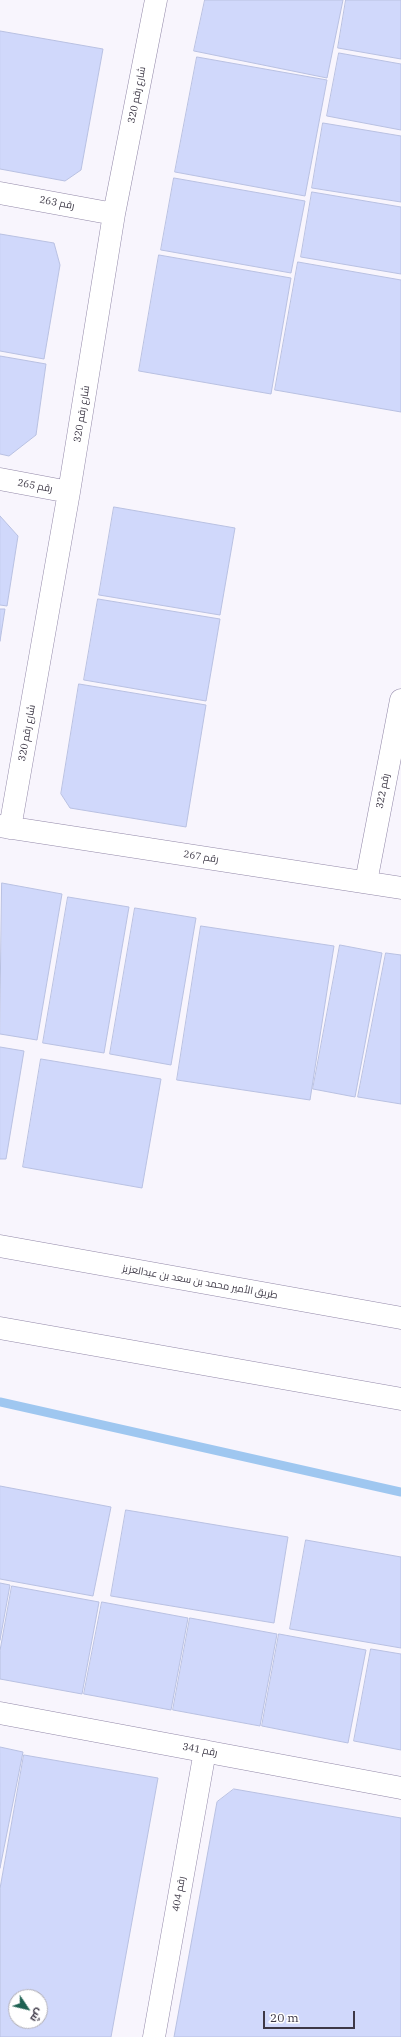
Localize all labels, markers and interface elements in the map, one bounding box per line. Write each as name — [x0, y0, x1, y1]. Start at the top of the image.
street label: شارع رقم 320 — [126, 66, 148, 124]
street label: رقم 263 — [38, 194, 76, 212]
street label: شارع رقم 320 — [72, 385, 92, 443]
street label: رقم 265 — [16, 477, 54, 495]
street label: شارع رقم 320 — [16, 704, 38, 762]
street label: رقم 322 — [374, 772, 392, 810]
street label: رقم 267 — [182, 848, 220, 866]
street label: طريق الأمير محمد بن سعد بن عبدالعزيز — [121, 1262, 279, 1302]
street label: رقم 341 — [181, 1741, 219, 1759]
street label: رقم 404 — [170, 1875, 188, 1913]
north arrow — [8, 1989, 48, 2029]
scale bar — [265, 2003, 357, 2029]
text: ش — [27, 2006, 47, 2025]
text: 20 m — [270, 2010, 299, 2025]

